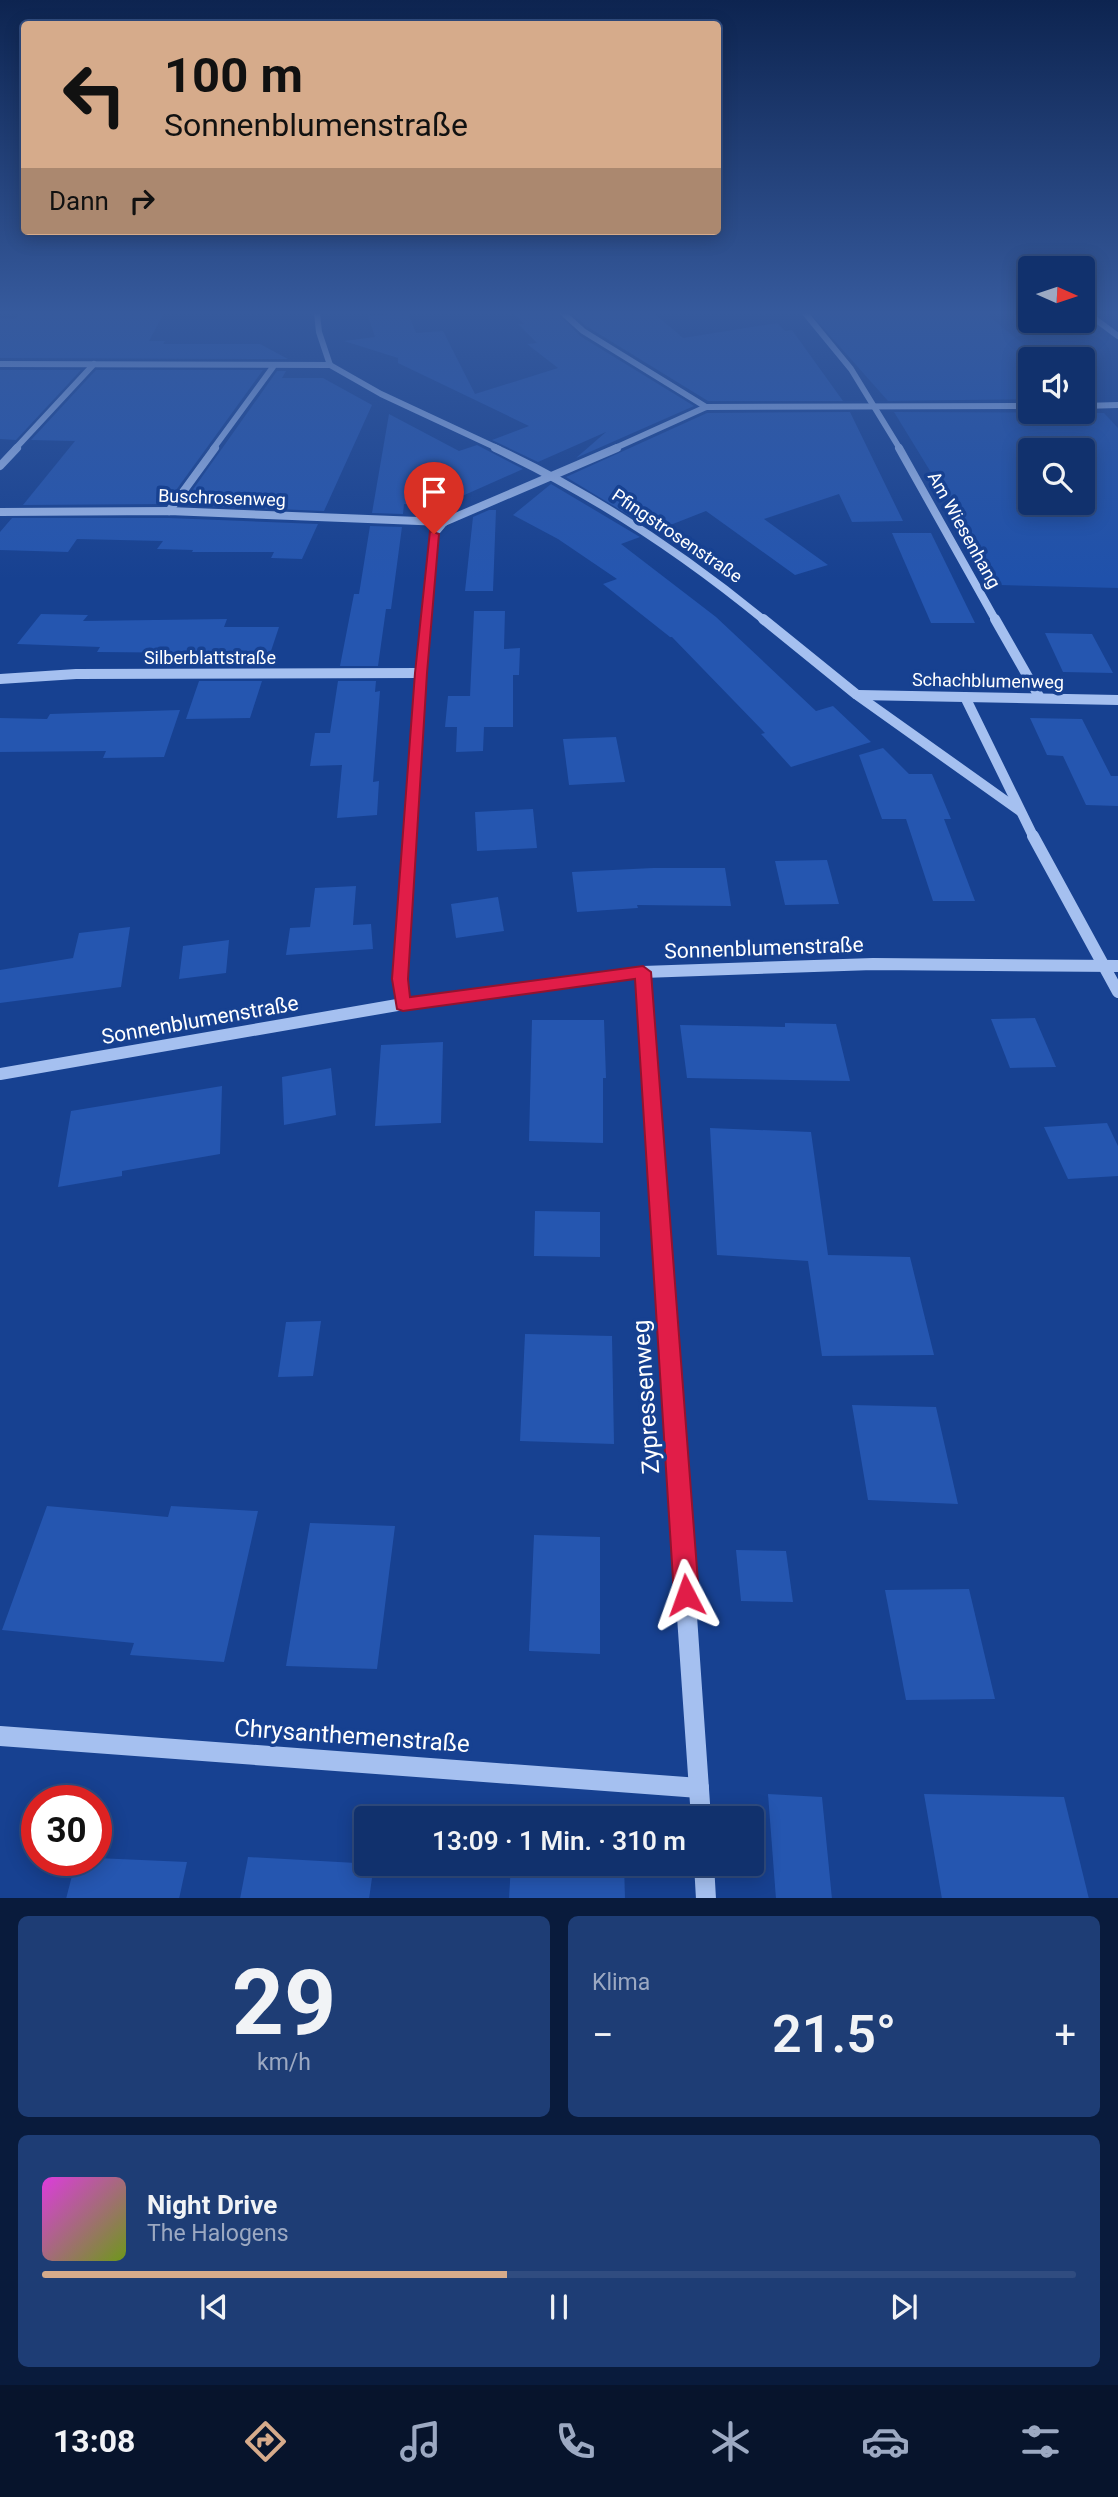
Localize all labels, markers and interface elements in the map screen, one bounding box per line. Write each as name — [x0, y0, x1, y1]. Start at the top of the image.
text: 100 m — [164, 47, 303, 104]
icon: left — [49, 49, 140, 140]
text: Sonnenblumenstraße — [164, 106, 468, 144]
icon: right — [123, 182, 161, 220]
text: Dann — [49, 186, 109, 216]
north arrow — [1018, 256, 1096, 332]
map controls — [1018, 256, 1095, 515]
button: sound — [1018, 347, 1095, 424]
button: search — [1018, 438, 1095, 515]
pin — [404, 462, 464, 534]
street label: Am Wiesenhang — [924, 468, 1005, 592]
icon: arrive — [415, 473, 453, 511]
street label: Pfingstrosenstraße — [608, 484, 746, 587]
street label: Buschrosenweg — [158, 485, 286, 510]
street label: Silberblattstraße — [144, 647, 276, 668]
street label: Schachblumenweg — [912, 669, 1064, 692]
street label: Sonnenblumenstraße — [664, 933, 864, 963]
street label: Sonnenblumenstraße — [100, 991, 300, 1049]
street label: Zypressenweg — [627, 1319, 665, 1475]
position arrow — [649, 1558, 723, 1632]
street label: Chrysanthemenstraße — [233, 1714, 471, 1758]
speed limit sign: 30 — [21, 1785, 112, 1876]
text: 13:09 · 1 Min. · 310 m — [432, 1826, 686, 1856]
text: 29 — [232, 1950, 336, 2056]
text: Klima — [592, 1969, 650, 1996]
text: 21.5° — [772, 2004, 896, 2065]
text: − — [592, 2013, 614, 2057]
text: + — [1054, 2013, 1076, 2057]
text: km/h — [257, 2049, 311, 2076]
text: Night Drive — [147, 2190, 277, 2220]
text: The Halogens — [147, 2220, 289, 2247]
icon: previous — [195, 2288, 233, 2326]
icon: pause — [540, 2288, 578, 2326]
icon: next — [885, 2288, 923, 2326]
icon: directions — [241, 2417, 290, 2466]
icon: music — [396, 2417, 445, 2466]
icon: phone — [551, 2417, 600, 2466]
icon: climate — [706, 2417, 755, 2466]
icon: car — [861, 2417, 910, 2466]
icon: filters — [1016, 2417, 1065, 2466]
text: 13:08 — [53, 2422, 135, 2460]

